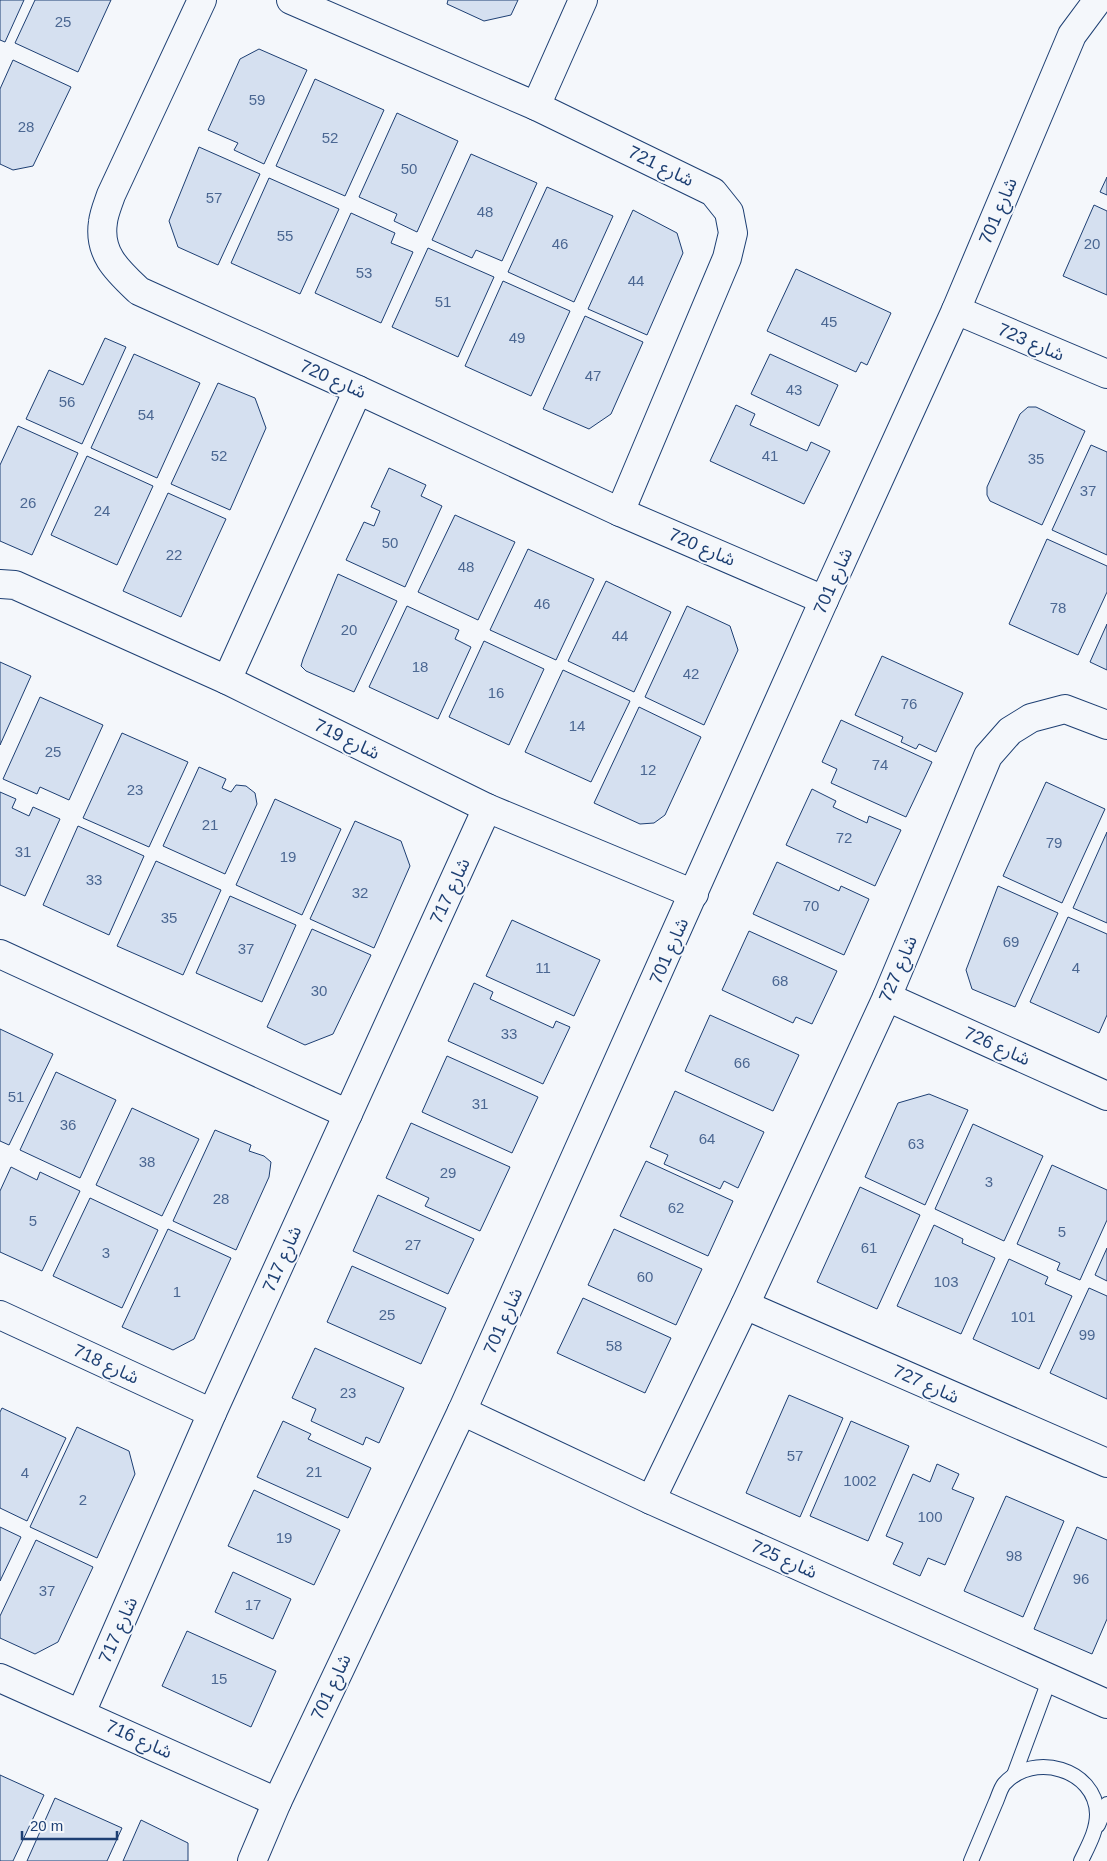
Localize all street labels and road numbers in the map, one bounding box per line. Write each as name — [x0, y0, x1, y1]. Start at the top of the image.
street label: شارع 721 — [623, 142, 697, 194]
street label: شارع 701 — [975, 175, 1025, 249]
street label: شارع 723 — [993, 319, 1067, 369]
street label: شارع 720 — [295, 356, 369, 406]
street label: شارع 720 — [664, 524, 738, 574]
street label: شارع 701 — [810, 545, 860, 619]
street label: شارع 719 — [309, 715, 383, 767]
street label: شارع 717 — [426, 855, 478, 929]
street label: شارع 701 — [646, 915, 696, 989]
street label: شارع 727 — [875, 933, 925, 1007]
street label: شارع 726 — [959, 1023, 1033, 1073]
street label: شارع 717 — [259, 1223, 309, 1297]
street label: شارع 701 — [480, 1285, 530, 1359]
street label: شارع 718 — [68, 1340, 142, 1392]
street label: شارع 727 — [888, 1361, 962, 1411]
street label: شارع 725 — [746, 1536, 820, 1586]
street label: شارع 717 — [95, 1594, 145, 1668]
street label: شارع 701 — [307, 1651, 359, 1725]
street label: شارع 716 — [101, 1716, 175, 1766]

